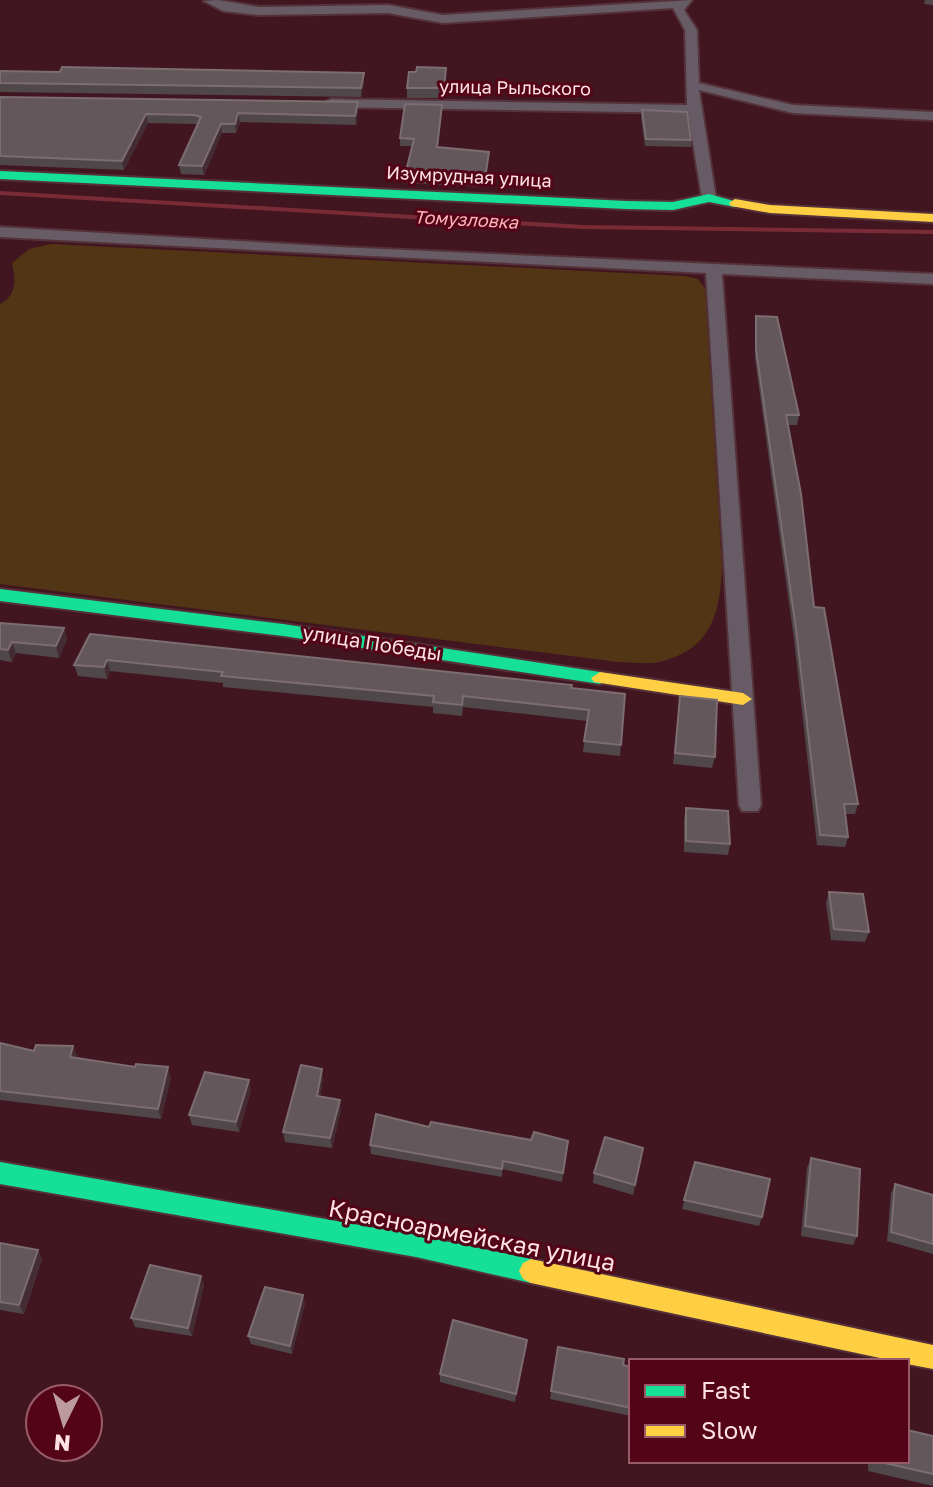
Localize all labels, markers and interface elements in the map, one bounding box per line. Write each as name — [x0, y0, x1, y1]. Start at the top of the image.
street label: улица Рыльского — [439, 75, 591, 99]
street label: Изумрудная улица — [386, 161, 552, 191]
water label: Томузловка — [413, 205, 520, 233]
street label: улица Победы — [301, 619, 443, 665]
street label: Красноармейская улица — [326, 1192, 618, 1277]
legend — [629, 1359, 909, 1463]
text: Fast — [701, 1375, 751, 1404]
north arrow — [24, 1383, 104, 1463]
text: Slow — [701, 1415, 757, 1444]
text: N — [53, 1429, 72, 1458]

